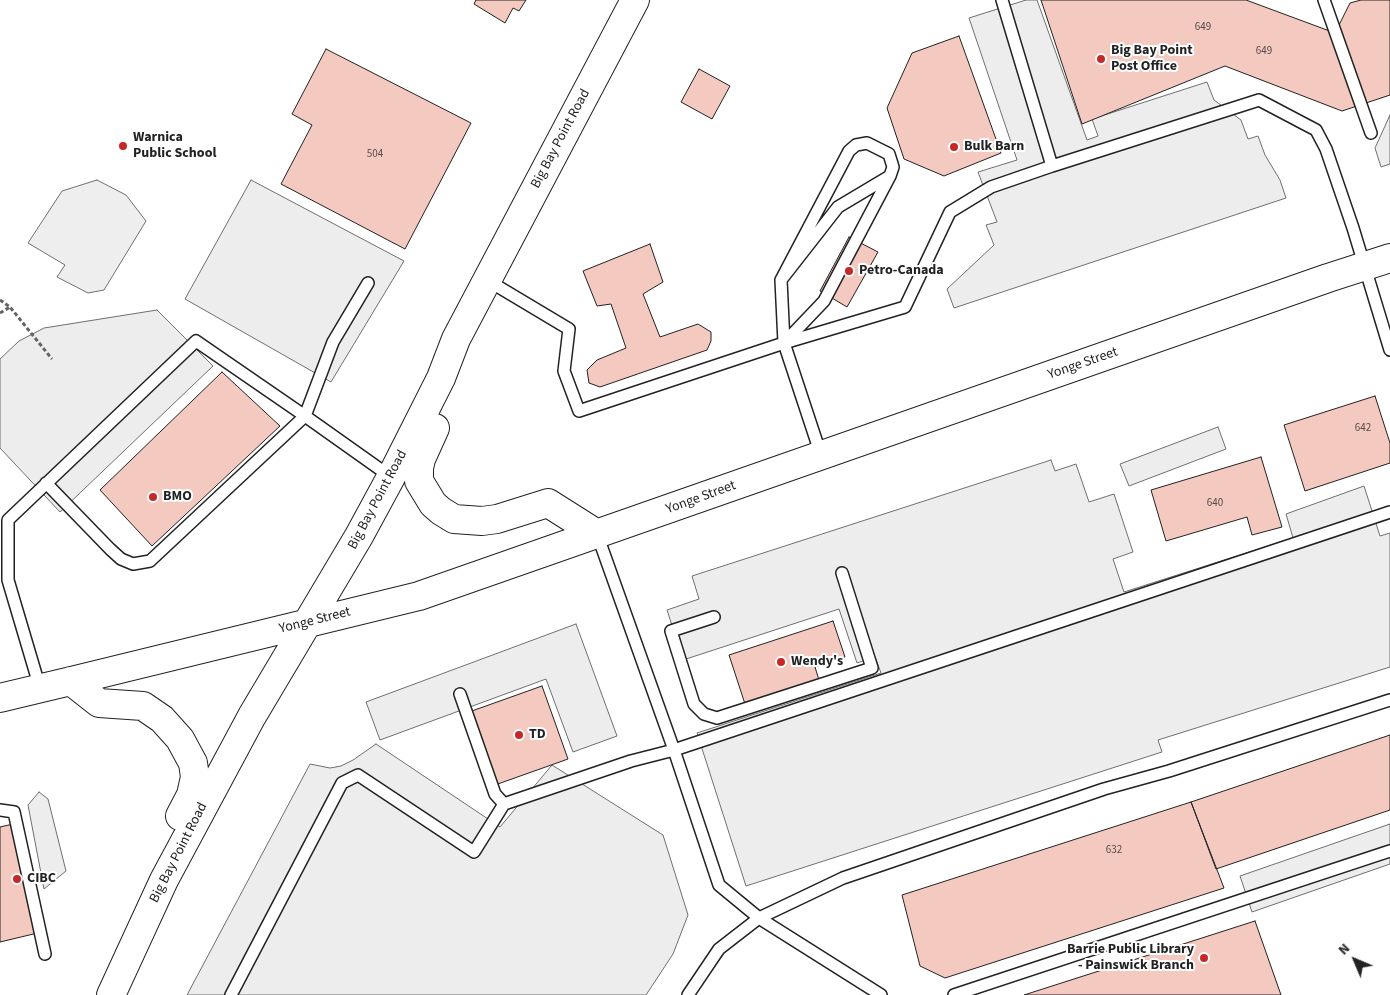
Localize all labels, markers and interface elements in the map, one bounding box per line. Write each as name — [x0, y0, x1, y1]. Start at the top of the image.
house number: 649 — [1195, 21, 1211, 35]
place label: Big Bay Point Post Office — [1111, 43, 1193, 75]
house number: 649 — [1256, 45, 1272, 59]
marker: Big Bay Point Post Office — [1095, 53, 1107, 65]
street label: Big Bay Point Road — [528, 86, 594, 192]
place label: Warnica Public School — [133, 130, 216, 162]
place label: Bulk Barn — [964, 139, 1024, 155]
marker: Warnica Public School — [117, 140, 129, 152]
marker: Bulk Barn — [948, 141, 960, 153]
house number: 504 — [367, 148, 383, 162]
place label: Petro-Canada — [859, 263, 944, 279]
marker: Petro-Canada — [843, 265, 855, 277]
street label: Yonge Street — [1046, 344, 1120, 384]
house number: 642 — [1355, 422, 1371, 436]
street label: Big Bay Point Road — [345, 447, 411, 553]
street label: Yonge Street — [664, 478, 738, 518]
place label: BMO — [163, 489, 192, 505]
marker: BMO — [147, 491, 159, 503]
house number: 640 — [1207, 497, 1223, 511]
street label: Yonge Street — [278, 604, 352, 638]
place label: Wendy's — [791, 654, 843, 670]
marker: Wendy's — [775, 656, 787, 668]
place label: TD — [529, 727, 546, 743]
marker: TD — [513, 729, 525, 741]
street label: Big Bay Point Road — [147, 800, 211, 906]
house number: 632 — [1106, 844, 1122, 858]
place label: CIBC — [27, 871, 56, 887]
marker: CIBC — [11, 873, 23, 885]
north arrow — [1330, 935, 1380, 985]
text: N — [1334, 939, 1355, 960]
place label: Barrie Public Library - Painswick Branch — [1067, 942, 1194, 974]
marker: Barrie Public Library - Painswick Branch — [1198, 952, 1210, 964]

